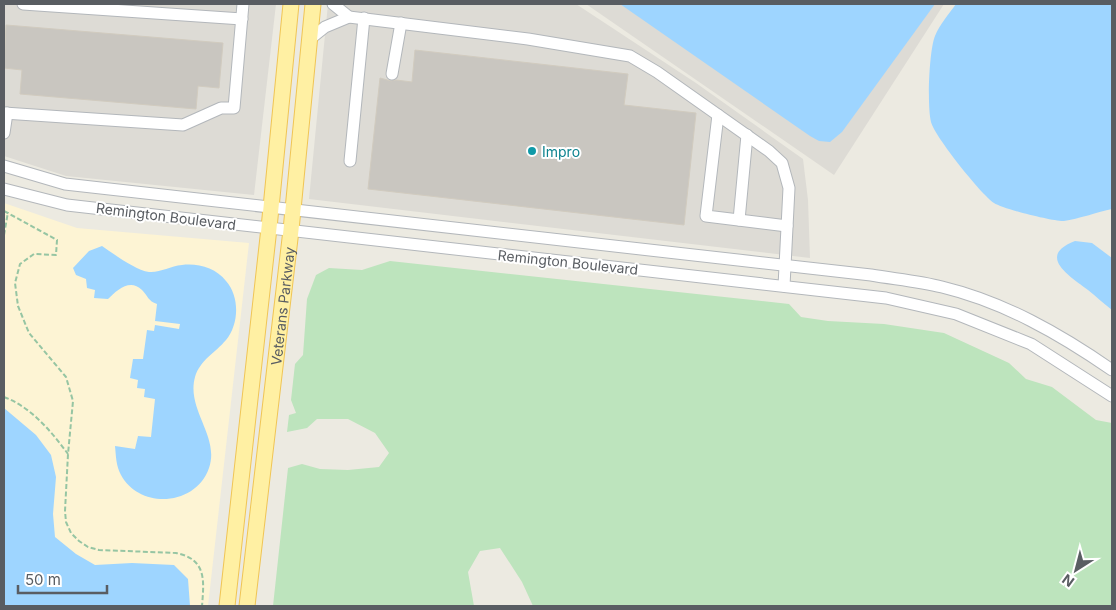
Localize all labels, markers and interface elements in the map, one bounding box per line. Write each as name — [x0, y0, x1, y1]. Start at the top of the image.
place label: Impro — [542, 143, 580, 160]
marker: Impro — [526, 145, 538, 157]
street label: Remington Boulevard — [95, 199, 237, 233]
street label: Veterans Parkway — [267, 246, 298, 366]
street label: Remington Boulevard — [497, 246, 639, 278]
north arrow — [1051, 545, 1101, 595]
scale bar — [18, 562, 106, 594]
text: 50 m — [25, 570, 61, 589]
text: N — [1059, 571, 1077, 591]

